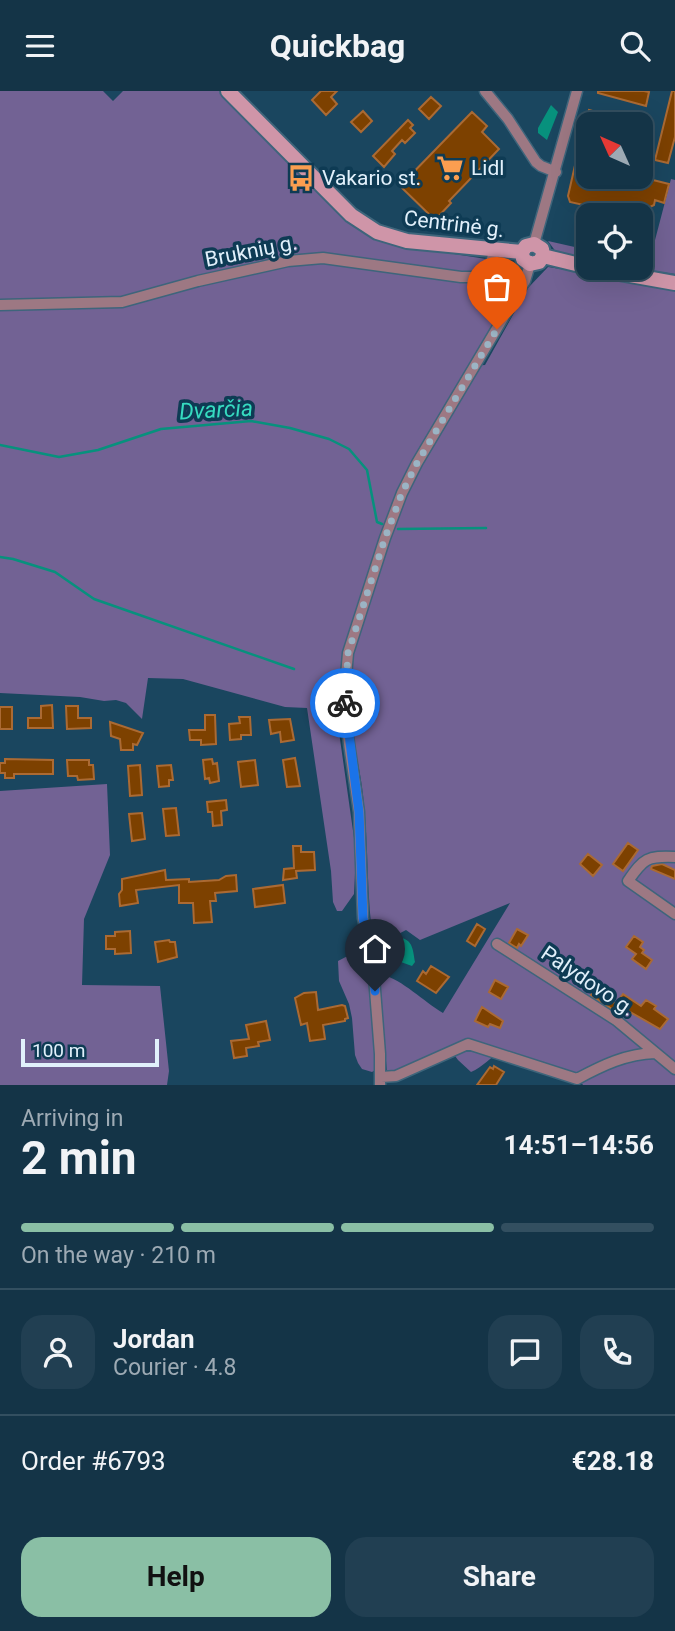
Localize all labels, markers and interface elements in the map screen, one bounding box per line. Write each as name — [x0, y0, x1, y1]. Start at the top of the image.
icon: menu — [21, 27, 59, 65]
text: Quickbag — [270, 27, 405, 65]
icon: search — [616, 27, 654, 65]
north arrow — [576, 112, 653, 189]
map controls — [576, 112, 653, 280]
supermarket icon: Lidl — [435, 153, 465, 183]
place label: Lidl — [471, 156, 504, 180]
bus stop icon: Vakario st. — [286, 163, 316, 193]
place label: Vakario st. — [322, 166, 421, 190]
button: locate — [576, 203, 653, 280]
street label: Centrinė g. — [403, 206, 505, 242]
street label: Bruknių g. — [203, 230, 299, 272]
pin — [467, 257, 527, 329]
icon: bag — [478, 268, 516, 306]
water label: Dvarčia — [178, 395, 254, 425]
courier — [310, 668, 380, 738]
icon: bike — [326, 684, 364, 722]
pin — [345, 919, 405, 991]
icon: home — [356, 930, 394, 968]
street label: Palydovo g. — [537, 941, 639, 1021]
scale bar — [21, 1036, 159, 1068]
text: 100 m — [32, 1039, 85, 1062]
text: Arriving in — [21, 1105, 124, 1132]
text: 14:51–14:56 — [504, 1130, 654, 1160]
text: 2 min — [21, 1131, 137, 1185]
text: On the way · 210 m — [21, 1242, 216, 1269]
button: person — [21, 1315, 95, 1389]
button: chat — [488, 1315, 562, 1389]
button: phone — [580, 1315, 654, 1389]
text: Jordan — [113, 1324, 195, 1354]
text: Courier · 4.8 — [113, 1354, 236, 1381]
text: Order #6793 — [21, 1446, 166, 1476]
text: €28.18 — [572, 1446, 654, 1476]
button: Help — [21, 1537, 331, 1617]
button: Share — [345, 1537, 654, 1617]

